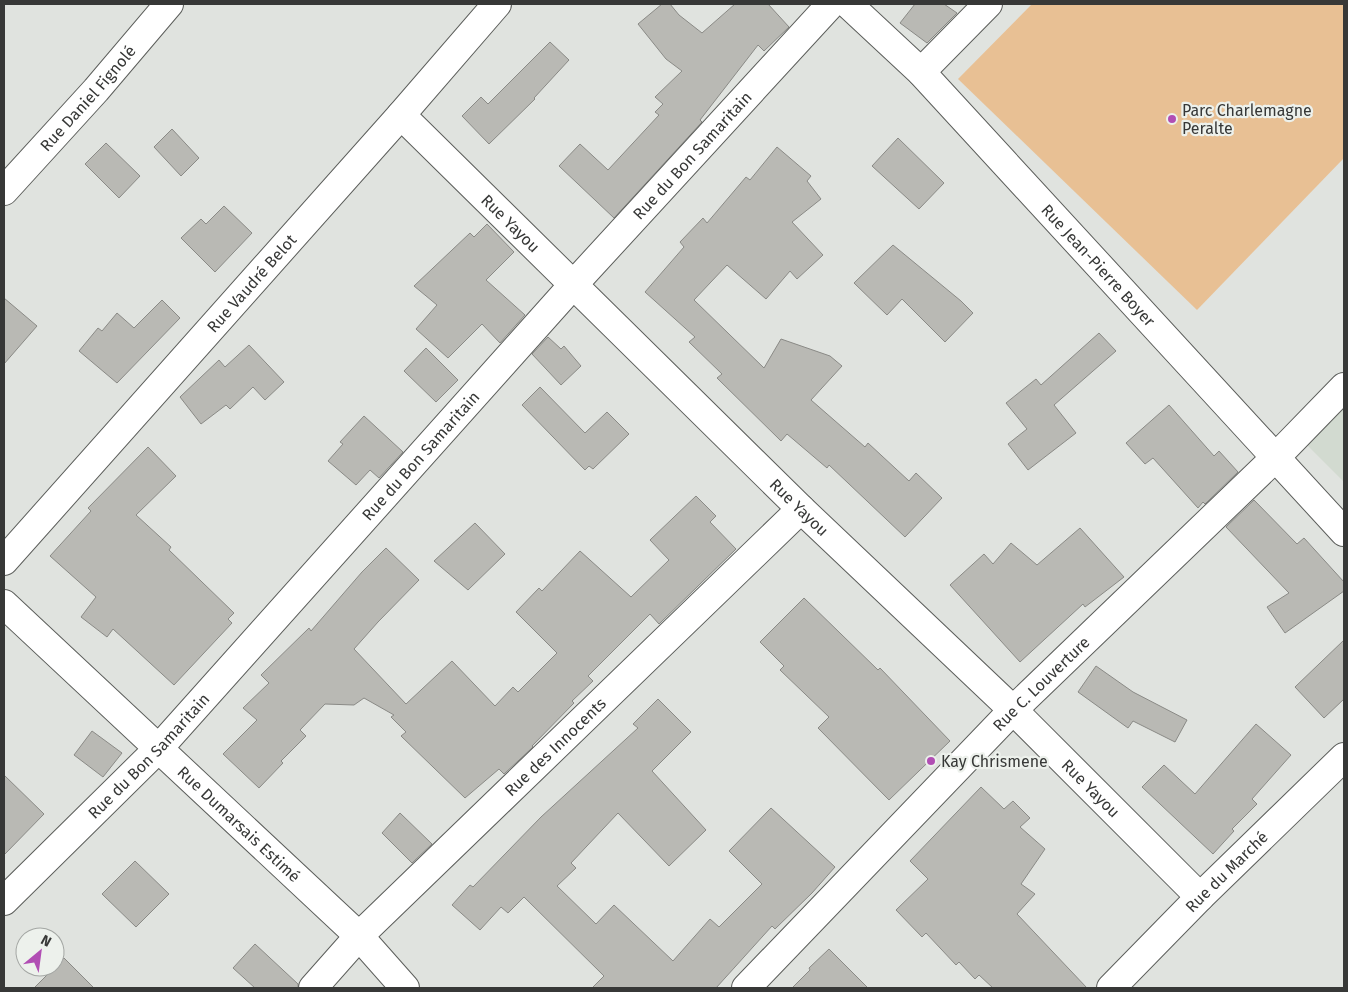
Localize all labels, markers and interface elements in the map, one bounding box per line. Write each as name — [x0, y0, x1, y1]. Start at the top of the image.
street label: Rue Daniel Fignolé — [36, 42, 140, 155]
street label: Rue du Bon Samaritain — [629, 88, 756, 223]
place label: Parc Charlemagne Peralte — [1182, 101, 1312, 138]
marker: Parc Charlemagne Peralte — [1166, 113, 1178, 125]
street label: Rue Yayou — [477, 191, 544, 256]
street label: Rue Jean-Pierre Boyer — [1037, 200, 1160, 331]
street label: Rue Vaudré Belot — [203, 230, 300, 336]
street label: Rue du Bon Samaritain — [358, 387, 483, 524]
street label: Rue Yayou — [766, 475, 832, 540]
street label: Rue C. Louverture — [989, 633, 1094, 735]
street label: Rue du Bon Samaritain — [84, 689, 214, 823]
street label: Rue des Innocents — [501, 694, 610, 800]
place label: Kay Chrismene — [941, 752, 1048, 771]
marker: Kay Chrismene — [925, 755, 937, 767]
street label: Rue Yayou — [1058, 755, 1124, 821]
street label: Rue Dumarsais Estimé — [174, 762, 304, 886]
street label: Rue du Marché — [1182, 827, 1272, 916]
north arrow — [15, 927, 65, 977]
text: N — [38, 931, 54, 951]

